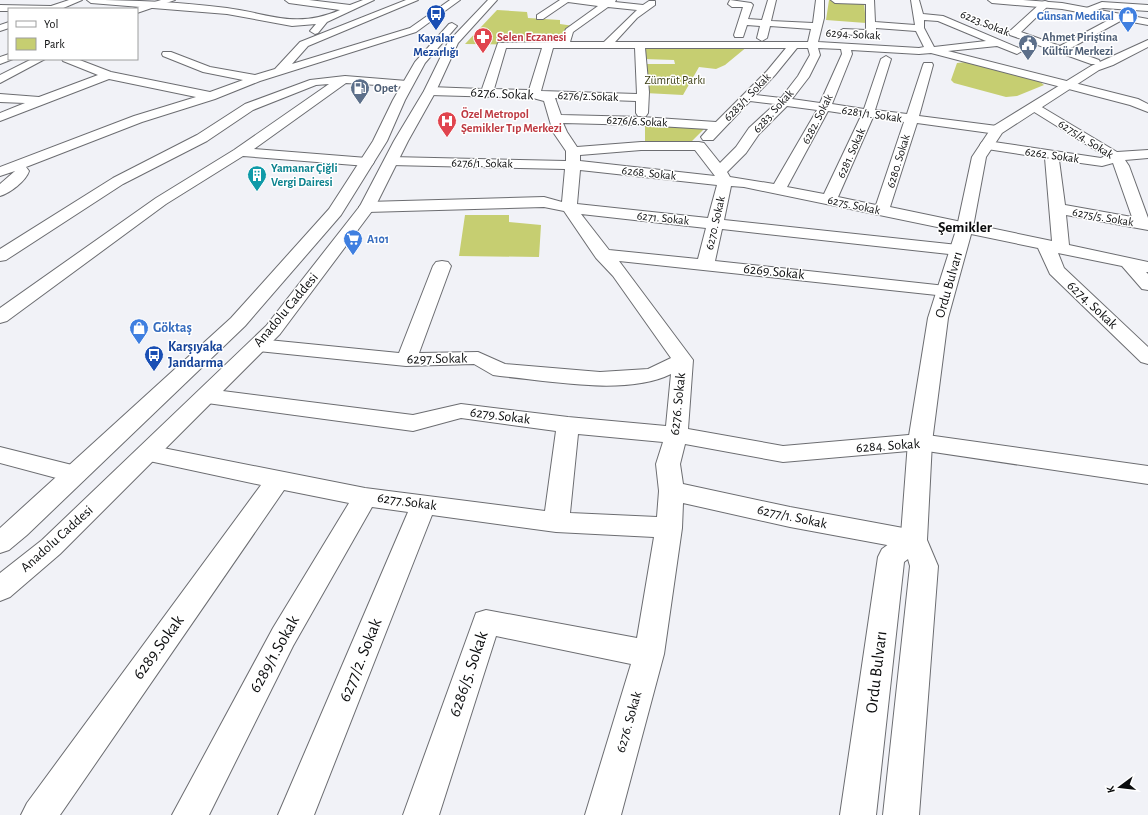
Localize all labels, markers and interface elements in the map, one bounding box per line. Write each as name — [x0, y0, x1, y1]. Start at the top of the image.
bus stop icon: Kayalar Mezarlığı — [425, 3, 447, 31]
shop icon: Günsan Medikal — [1117, 5, 1139, 33]
legend — [8, 8, 138, 60]
street label: 6223.Sokak — [959, 8, 1012, 38]
place label: Günsan Medikal — [1037, 10, 1114, 22]
text: Yol — [44, 18, 58, 30]
pharmacy icon: Selen Eczanesi — [472, 26, 494, 54]
street label: 6294. Sokak — [825, 27, 881, 41]
place label: Selen Eczanesi — [497, 31, 566, 43]
place label: Ahmet Piriştina Kültür Merkezi — [1042, 31, 1118, 57]
place label: Kayalar Mezarlığı — [413, 32, 459, 58]
public building icon: Ahmet Piriştina Kültür Merkezi — [1017, 33, 1039, 61]
text: Park — [44, 38, 65, 50]
street label: 6283/1. Sokak — [721, 70, 773, 123]
park label: Zümrüt Parkı — [644, 74, 706, 86]
fuel station icon: Opet — [349, 77, 371, 105]
place label: Opet — [374, 82, 398, 94]
street label: 6276. Sokak — [470, 85, 534, 103]
street label: 6283. Sokak — [750, 87, 796, 135]
street label: 6276/2.Sokak — [557, 89, 619, 103]
street label: 6282. Sokak — [799, 92, 835, 146]
street label: 6281/1. Sokak — [841, 104, 903, 124]
place label: Özel Metropol Şemikler Tıp Merkezi — [461, 107, 562, 134]
hospital icon: Özel Metropol Şemikler Tıp Merkezi — [436, 110, 458, 138]
street label: 6276/6.Sokak — [606, 113, 668, 129]
street label: 6275/4. Sokak — [1056, 117, 1116, 161]
street label: 6281. Sokak — [835, 126, 868, 180]
street label: 6280. Sokak — [884, 132, 912, 189]
street label: 6262. Sokak — [1024, 145, 1080, 165]
street label: 6276/1. Sokak — [451, 156, 513, 170]
place label: Yamanar Çiğli Vergi Dairesi — [271, 162, 338, 188]
building icon: Yamanar Çiğli Vergi Dairesi — [246, 164, 268, 192]
street label: 6268. Sokak — [621, 164, 677, 182]
street label: 6270. Sokak — [703, 194, 727, 251]
street label: 6275. Sokak — [827, 194, 882, 217]
street label: 6275/5. Sokak — [1071, 206, 1135, 228]
street label: 6271. Sokak — [636, 209, 690, 227]
district label: Şemikler — [938, 220, 993, 235]
supermarket icon: A101 — [342, 228, 364, 256]
place label: A101 — [367, 233, 389, 245]
street label: Ordu Bulvarı — [933, 250, 965, 320]
street label: 6269.Sokak — [743, 262, 806, 282]
street label: Anadolu Caddesi — [251, 270, 321, 350]
street label: 6274. Sokak — [1064, 278, 1120, 332]
shop icon: Göktaş — [128, 317, 150, 345]
place label: Göktaş — [153, 321, 192, 335]
place label: Karşıyaka Jandarma — [168, 340, 224, 370]
bus stop icon: Karşıyaka Jandarma — [143, 344, 165, 372]
street label: 6297.Sokak — [407, 351, 468, 367]
street label: 6276. Sokak — [668, 371, 688, 436]
street label: 6279.Sokak — [469, 405, 532, 427]
street label: 6284. Sokak — [856, 437, 921, 455]
street label: 6277.Sokak — [376, 491, 438, 513]
street label: Anadolu Caddesi — [18, 503, 96, 575]
street label: 6277/1. Sokak — [756, 503, 829, 531]
street label: 6289.Sokak — [129, 612, 187, 682]
street label: 6289/1.Sokak — [246, 612, 302, 695]
street label: 6277/2. Sokak — [336, 616, 385, 704]
street label: 6286/5. Sokak — [445, 629, 491, 719]
street label: Ordu Bulvarı — [863, 630, 889, 714]
street label: 6276. Sokak — [614, 689, 645, 754]
north arrow — [1100, 767, 1140, 807]
text: K — [1105, 784, 1117, 794]

